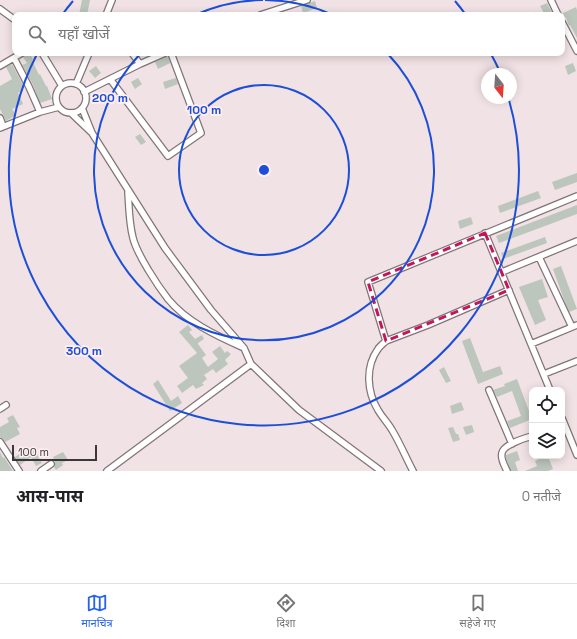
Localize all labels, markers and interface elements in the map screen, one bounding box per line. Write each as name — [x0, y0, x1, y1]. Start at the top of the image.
search box — [12, 12, 565, 56]
icon: search — [26, 23, 48, 45]
text: यहाँ खोजें — [58, 24, 110, 43]
north arrow — [481, 68, 517, 104]
text: 200 m — [92, 90, 128, 106]
text: 100 m — [187, 102, 221, 118]
centre of rings — [257, 163, 271, 177]
text: 300 m — [66, 343, 102, 359]
map controls — [529, 387, 565, 459]
button: locate — [529, 387, 565, 423]
button: layers — [529, 423, 565, 459]
scale bar — [12, 443, 97, 462]
text: 100 m — [18, 445, 49, 459]
text: आस-पास — [16, 485, 83, 507]
text: 0 नतीजे — [522, 488, 561, 505]
tab: मानचित्र — [81, 592, 113, 631]
tab: दिशा — [275, 592, 297, 631]
tab: सहेजे गए — [459, 592, 496, 631]

